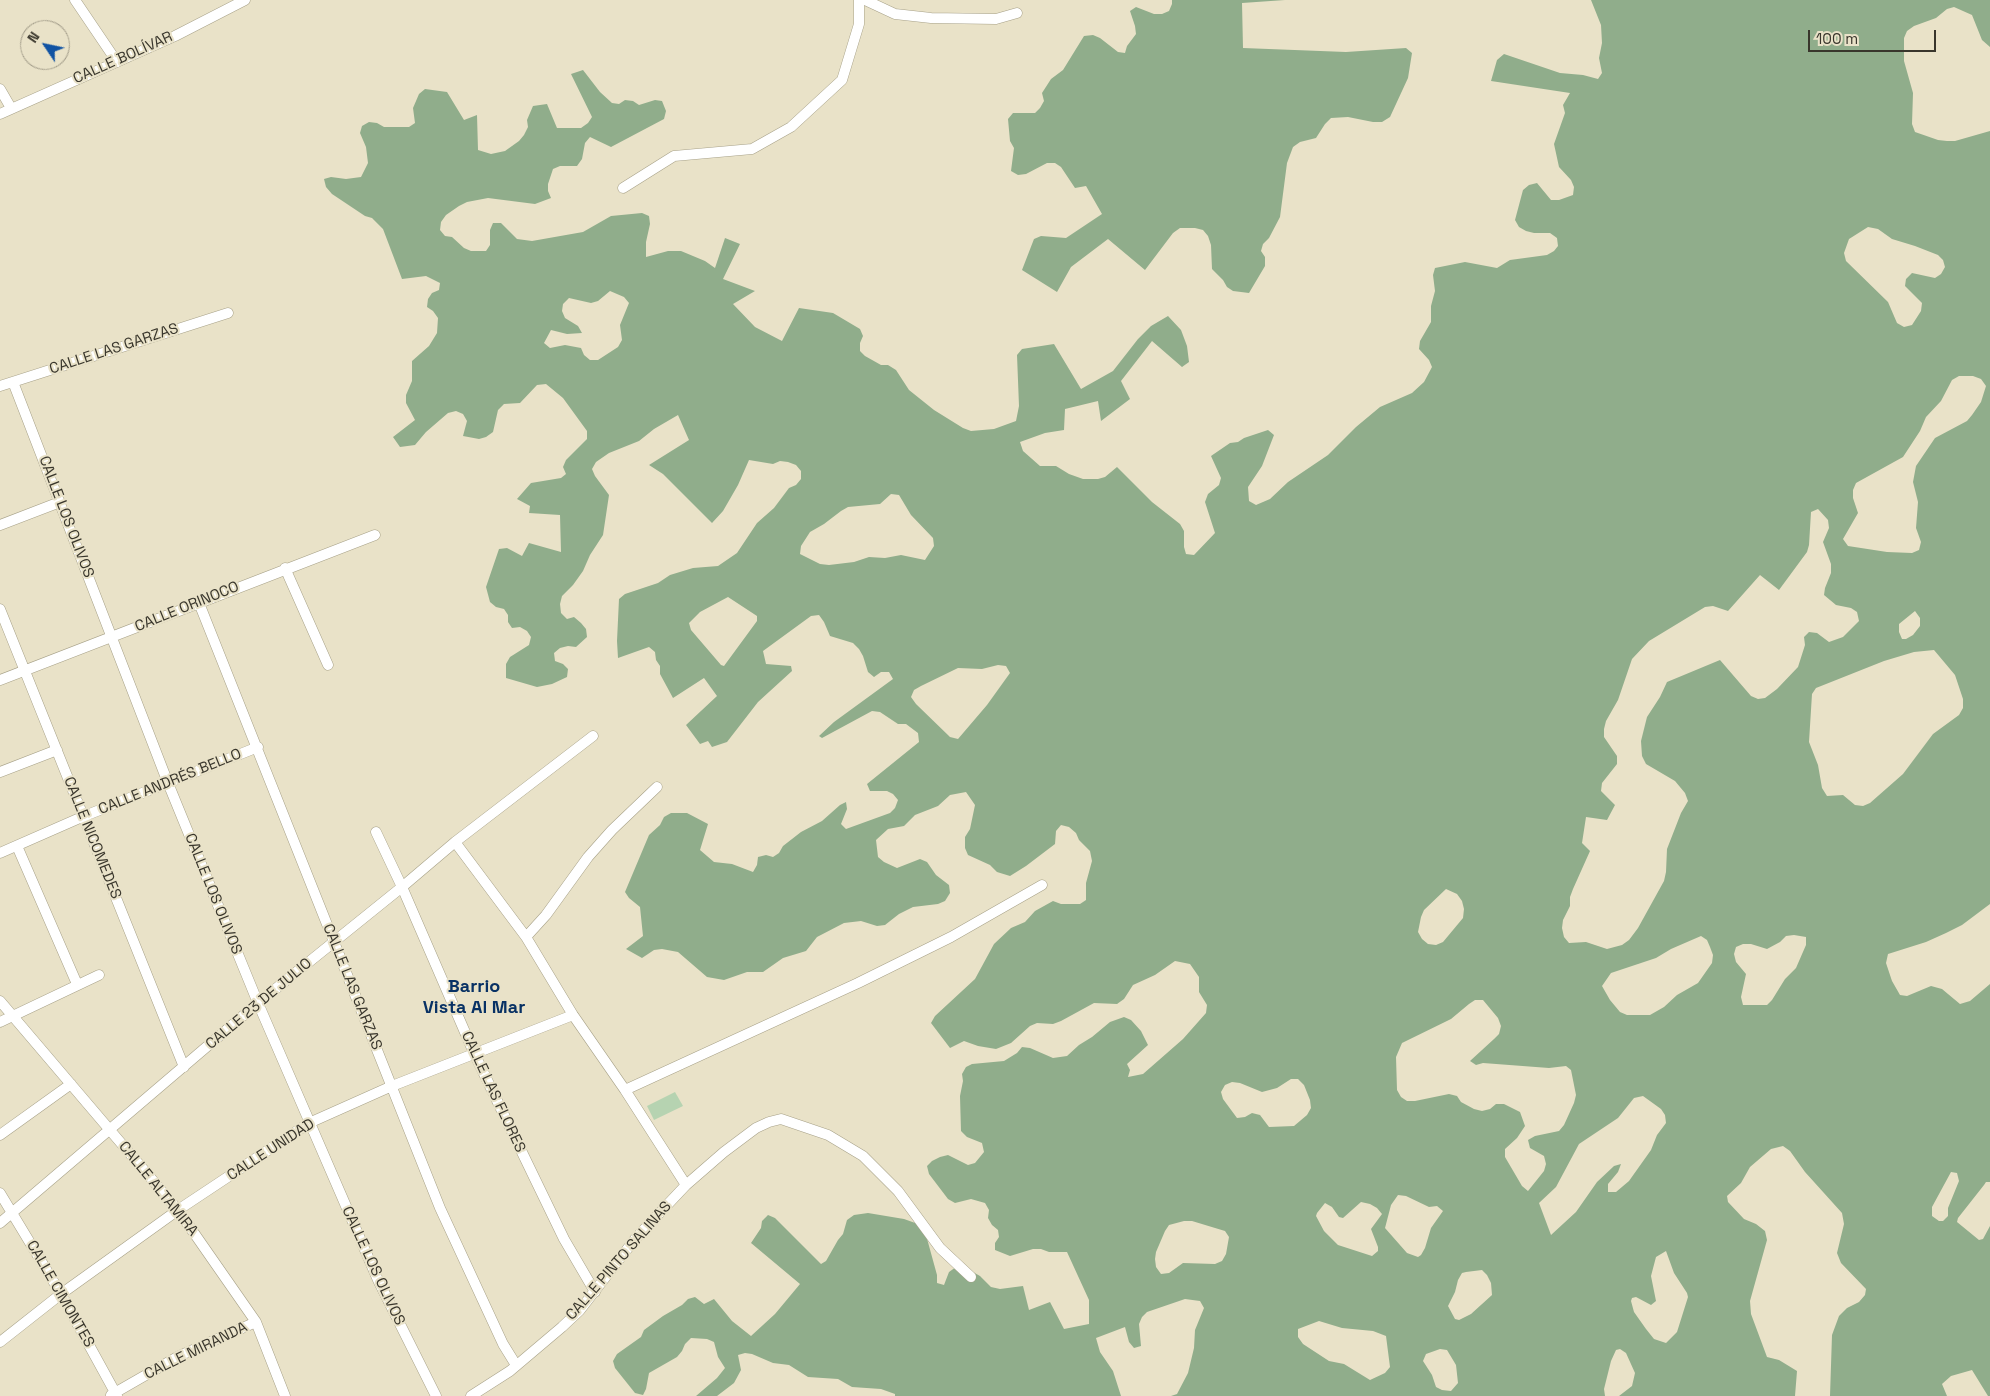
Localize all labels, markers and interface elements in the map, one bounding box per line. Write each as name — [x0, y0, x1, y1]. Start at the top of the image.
north arrow — [20, 20, 70, 70]
scale bar — [1810, 20, 1938, 52]
text: N — [23, 28, 43, 46]
street label: CALLE BOLÍVAR — [71, 28, 175, 88]
text: 100 m — [1816, 29, 1858, 48]
street label: CALLE LAS GARZAS — [47, 320, 181, 378]
street label: CALLE LOS OLIVOS — [35, 454, 97, 580]
street label: CALLE ORINOCO — [132, 578, 242, 636]
street label: CALLE ANDRÉS BELLO — [96, 745, 244, 819]
street label: CALLE NICOMEDES — [59, 774, 125, 902]
street label: CALLE LOS OLIVOS — [181, 831, 245, 957]
street label: CALLE LAS GARZAS — [318, 921, 386, 1053]
street label: CALLE 23 DE JULIO — [202, 954, 316, 1054]
district label: Barrio Vista Al Mar — [423, 976, 525, 1019]
street label: CALLE LAS FLORES — [457, 1029, 529, 1155]
street label: CALLE UNIDAD — [224, 1115, 318, 1185]
street label: CALLE ALTAMIRA — [114, 1138, 202, 1240]
street label: CALLE PINTO SALINAS — [562, 1198, 676, 1324]
street label: CALLE LOS OLIVOS — [338, 1204, 408, 1328]
street label: CALLE CIMONTES — [22, 1237, 98, 1351]
street label: CALLE MIRANDA — [142, 1318, 250, 1384]

